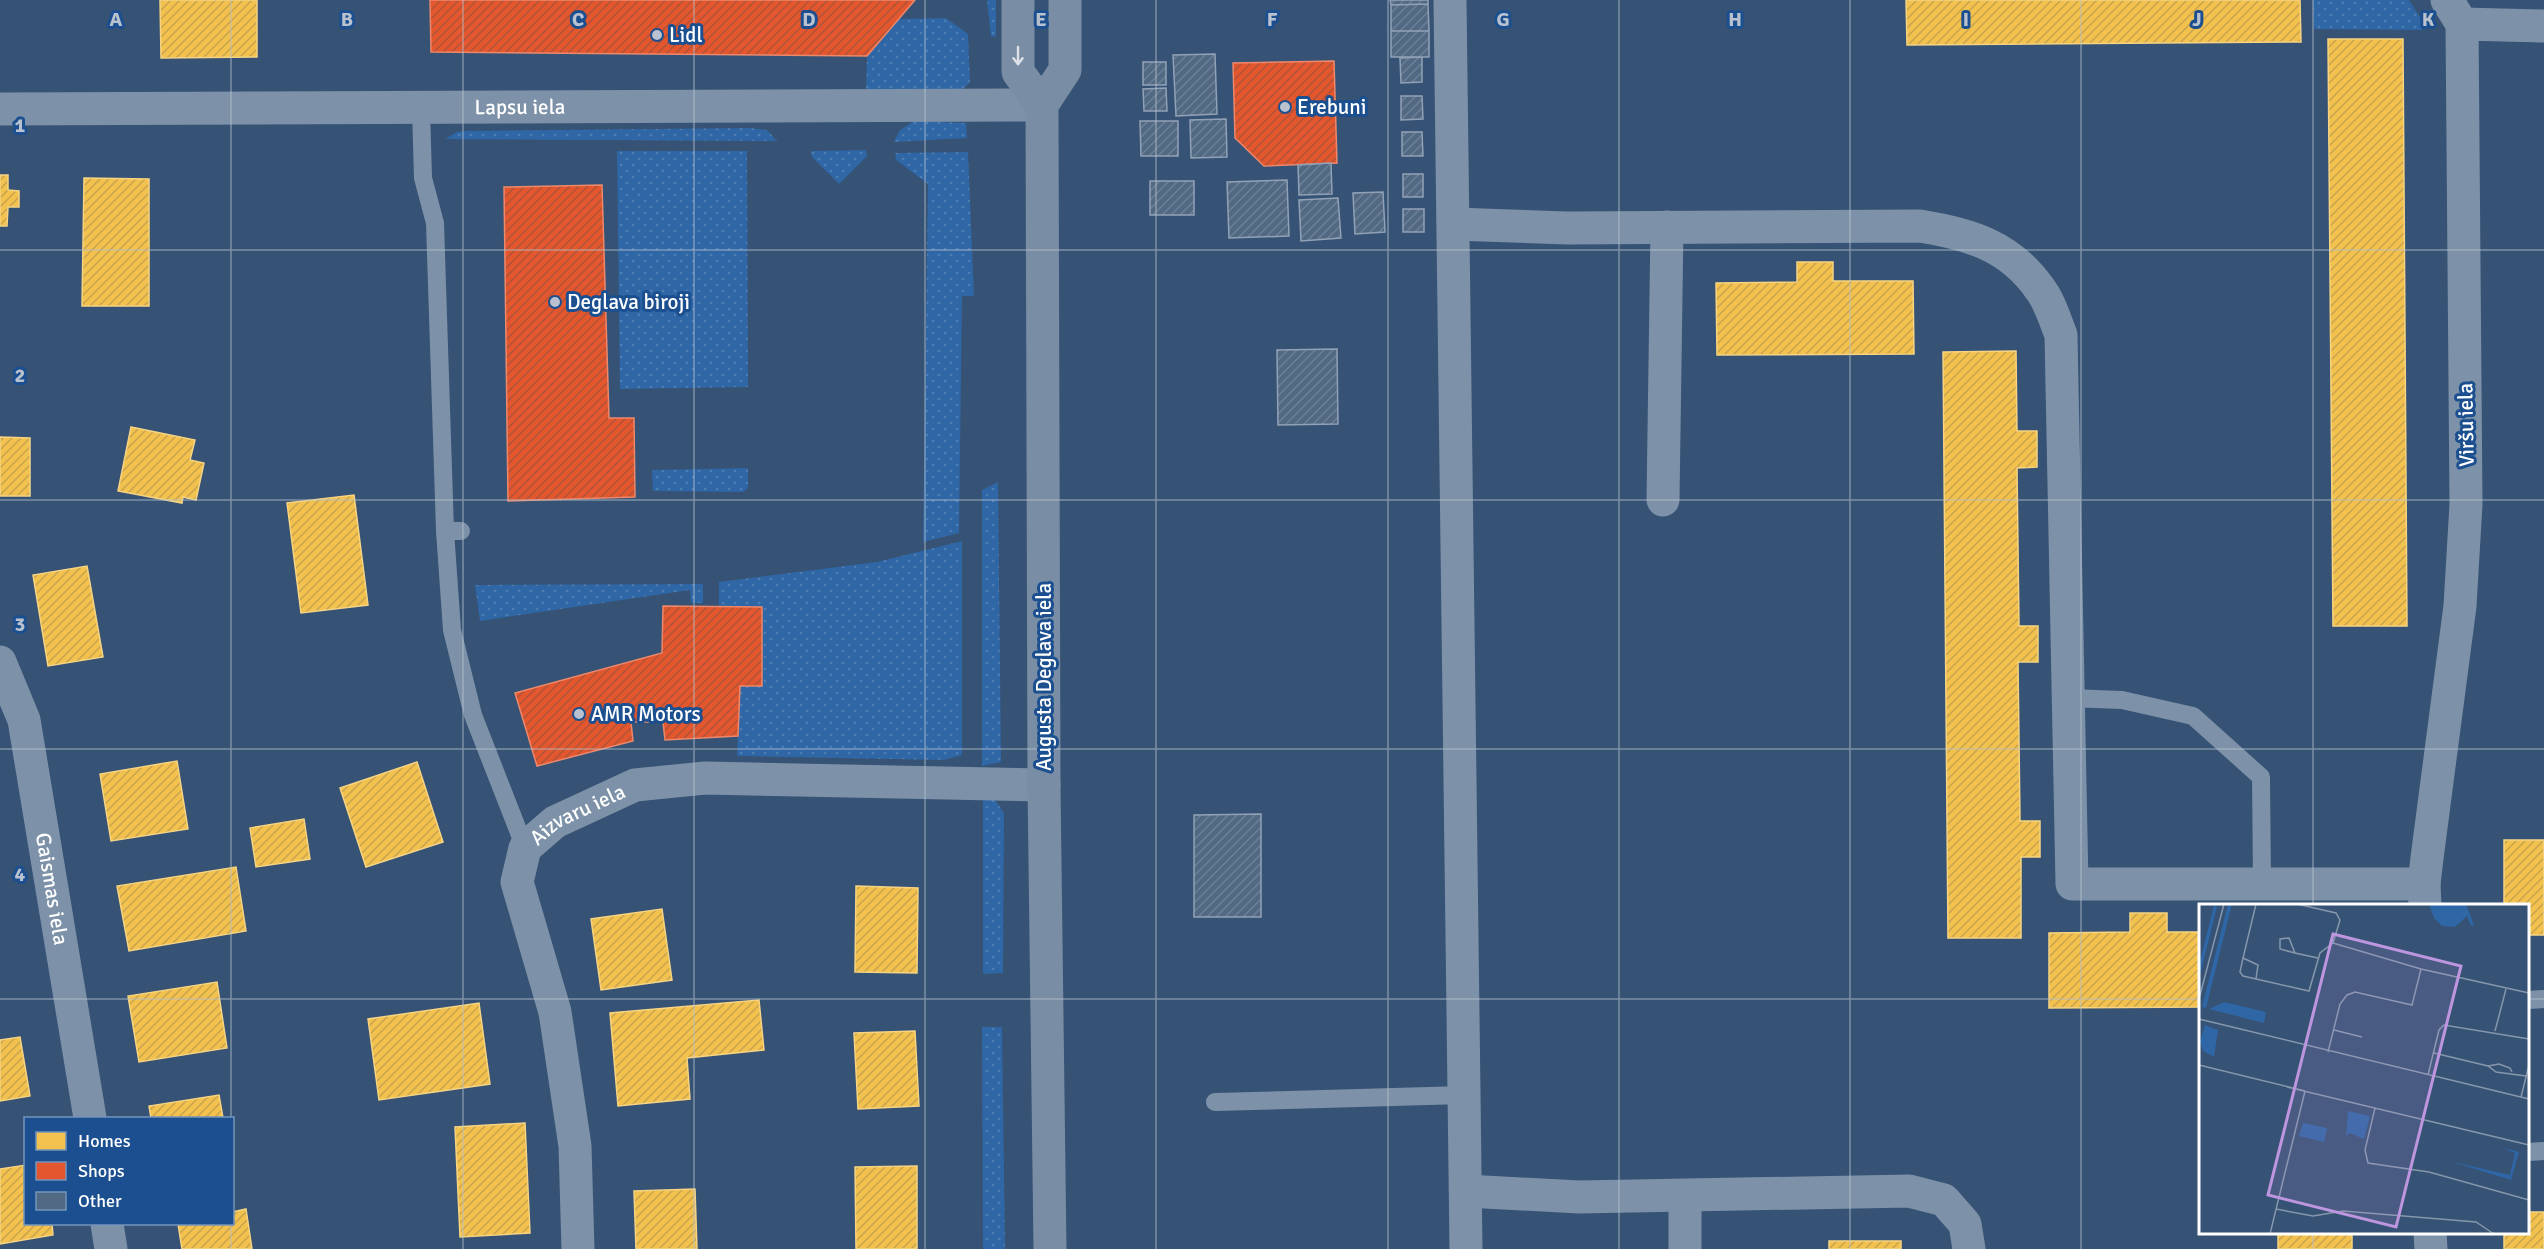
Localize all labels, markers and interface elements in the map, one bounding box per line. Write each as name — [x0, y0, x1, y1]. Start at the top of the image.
text: A — [110, 7, 123, 32]
text: B — [341, 7, 353, 32]
text: C — [572, 7, 584, 32]
text: D — [802, 7, 816, 32]
text: E — [1035, 7, 1047, 32]
text: F — [1267, 7, 1278, 32]
text: G — [1496, 7, 1510, 32]
text: H — [1728, 7, 1742, 32]
text: I — [1963, 7, 1969, 32]
text: J — [2192, 7, 2202, 32]
text: K — [2422, 7, 2435, 32]
place label: Lidl — [669, 22, 703, 48]
marker: Lidl — [650, 28, 664, 42]
one-way arrow — [1012, 46, 1024, 66]
street label: Lapsu iela — [474, 94, 566, 120]
place label: Erebuni — [1297, 94, 1366, 120]
marker: Erebuni — [1278, 100, 1292, 114]
text: 1 — [15, 113, 26, 138]
place label: Deglava biroji — [567, 289, 690, 315]
marker: Deglava biroji — [548, 295, 562, 309]
text: 2 — [15, 363, 25, 388]
street label: Viršu iela — [2452, 383, 2480, 467]
street label: Augusta Deglava iela — [1031, 583, 1057, 771]
text: 3 — [15, 612, 25, 637]
place label: AMR Motors — [591, 701, 701, 727]
marker: AMR Motors — [572, 707, 586, 721]
street label: Aizvaru iela — [524, 778, 629, 851]
street label: Gaismas iela — [30, 831, 74, 947]
text: 4 — [15, 862, 26, 887]
inset map — [2199, 904, 2529, 1234]
legend — [24, 1117, 234, 1225]
text: Homes — [78, 1130, 131, 1152]
text: Shops — [78, 1160, 125, 1182]
text: Other — [78, 1190, 122, 1212]

